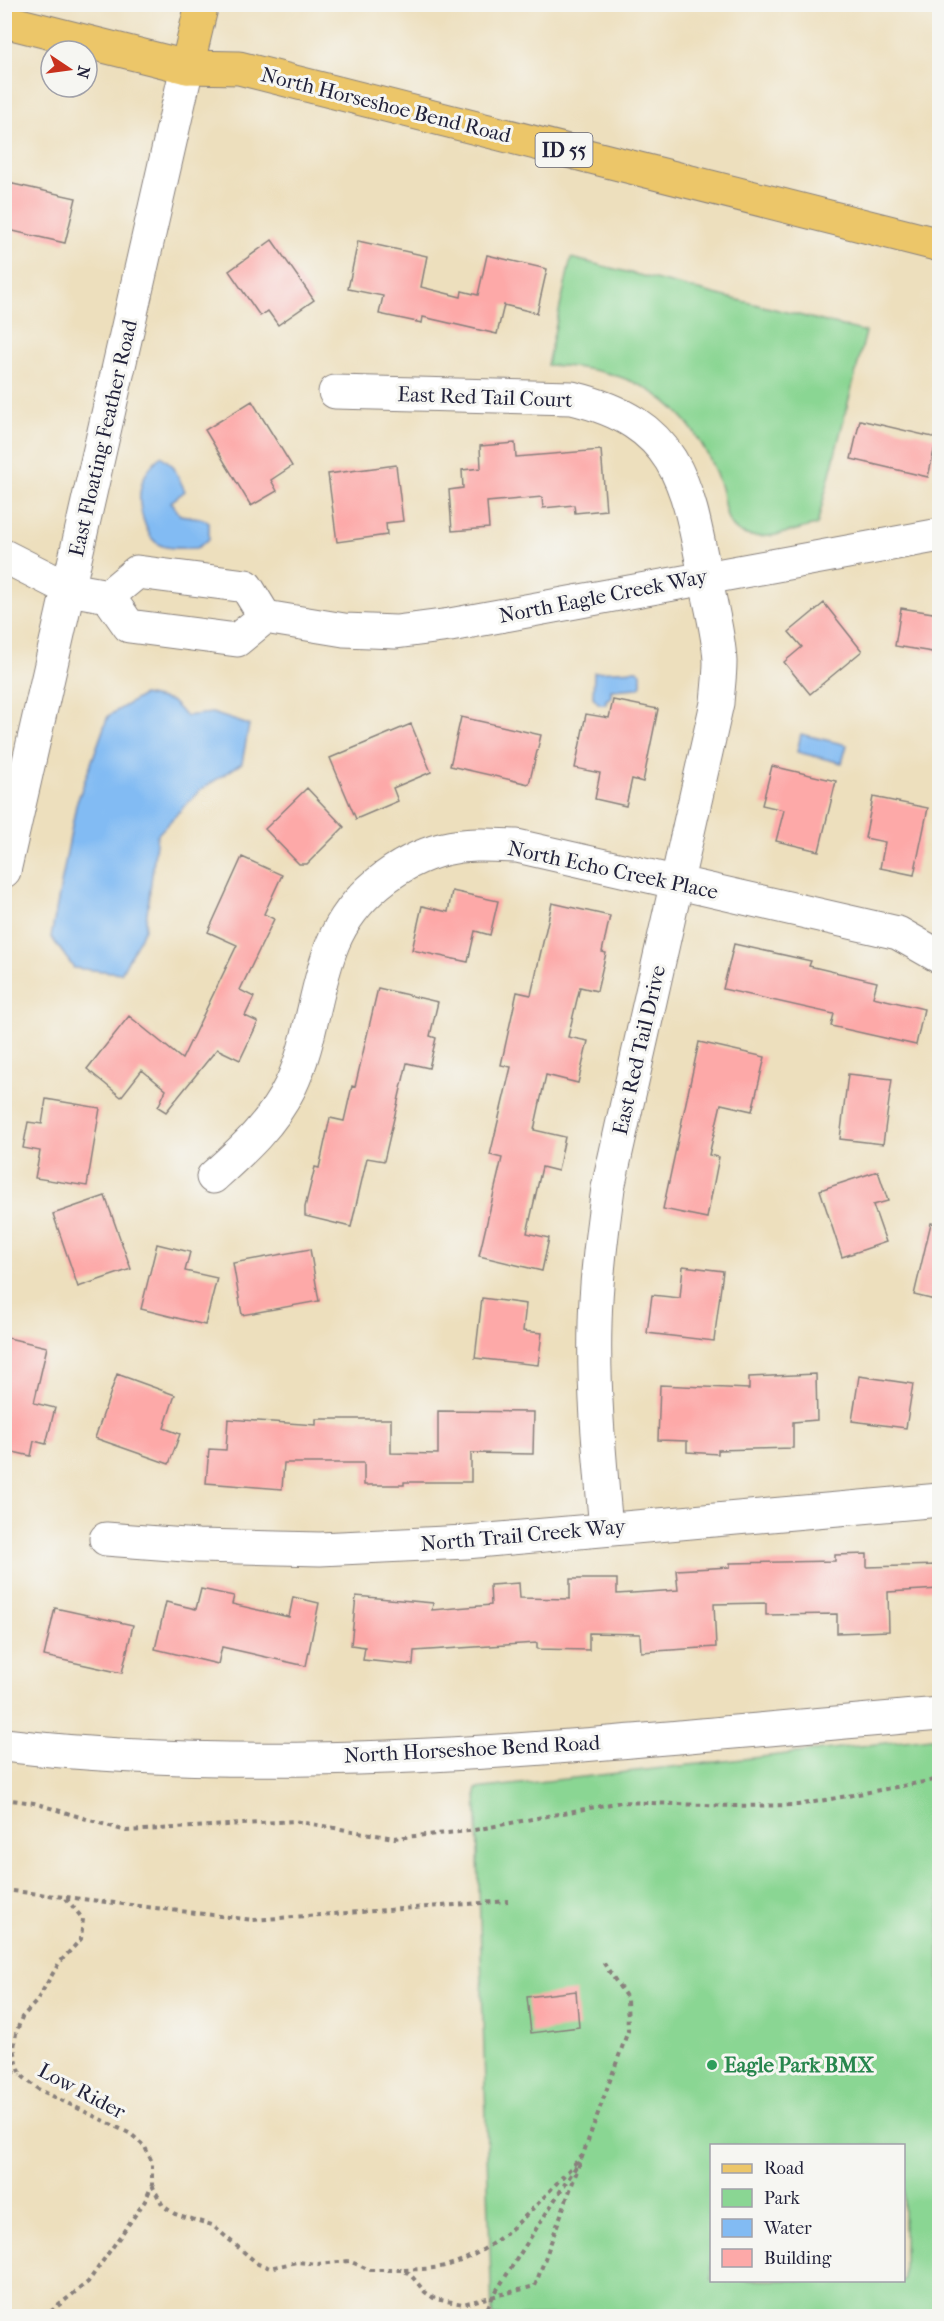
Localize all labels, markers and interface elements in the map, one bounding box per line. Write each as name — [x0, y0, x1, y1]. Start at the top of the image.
north arrow — [39, 39, 99, 99]
street label: North Horseshoe Bend Road — [259, 62, 514, 148]
text: N — [72, 64, 94, 81]
road number: ID 55 — [536, 133, 592, 167]
street label: East Floating Feather Road — [64, 317, 142, 559]
street label: East Red Tail Court — [397, 382, 573, 412]
street label: North Eagle Creek Way — [497, 564, 710, 628]
street label: North Echo Creek Place — [506, 836, 720, 904]
street label: East Red Tail Drive — [608, 963, 670, 1137]
street label: North Trail Creek Way — [420, 1514, 627, 1556]
street label: North Horseshoe Bend Road — [343, 1730, 601, 1768]
place label: Eagle Park BMX — [724, 2053, 874, 2077]
street label: Low Rider — [34, 2058, 130, 2124]
marker: Eagle Park BMX — [705, 2058, 719, 2072]
legend — [710, 2144, 905, 2282]
text: Road — [764, 2158, 804, 2179]
text: Park — [764, 2188, 801, 2209]
text: Water — [763, 2218, 812, 2239]
text: Building — [764, 2248, 832, 2269]

